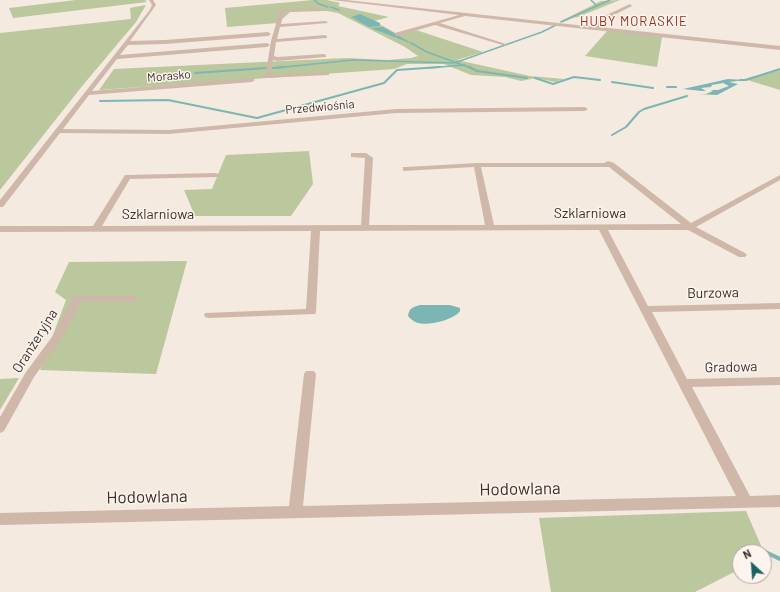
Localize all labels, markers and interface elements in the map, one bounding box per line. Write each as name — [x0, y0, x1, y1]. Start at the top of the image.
district label: HUBY MORASKIE — [580, 14, 688, 30]
street label: Morasko — [147, 67, 191, 85]
street label: Przedwiośnia — [285, 97, 355, 117]
street label: Szklarniowa — [554, 205, 626, 221]
street label: Szklarniowa — [122, 206, 194, 222]
street label: Burzowa — [687, 284, 739, 302]
street label: Oranżeryjna — [9, 306, 61, 376]
street label: Gradowa — [704, 358, 758, 376]
street label: Hodowlana — [479, 478, 561, 500]
street label: Hodowlana — [106, 486, 188, 508]
north arrow — [732, 544, 772, 584]
text: N — [741, 546, 753, 561]

